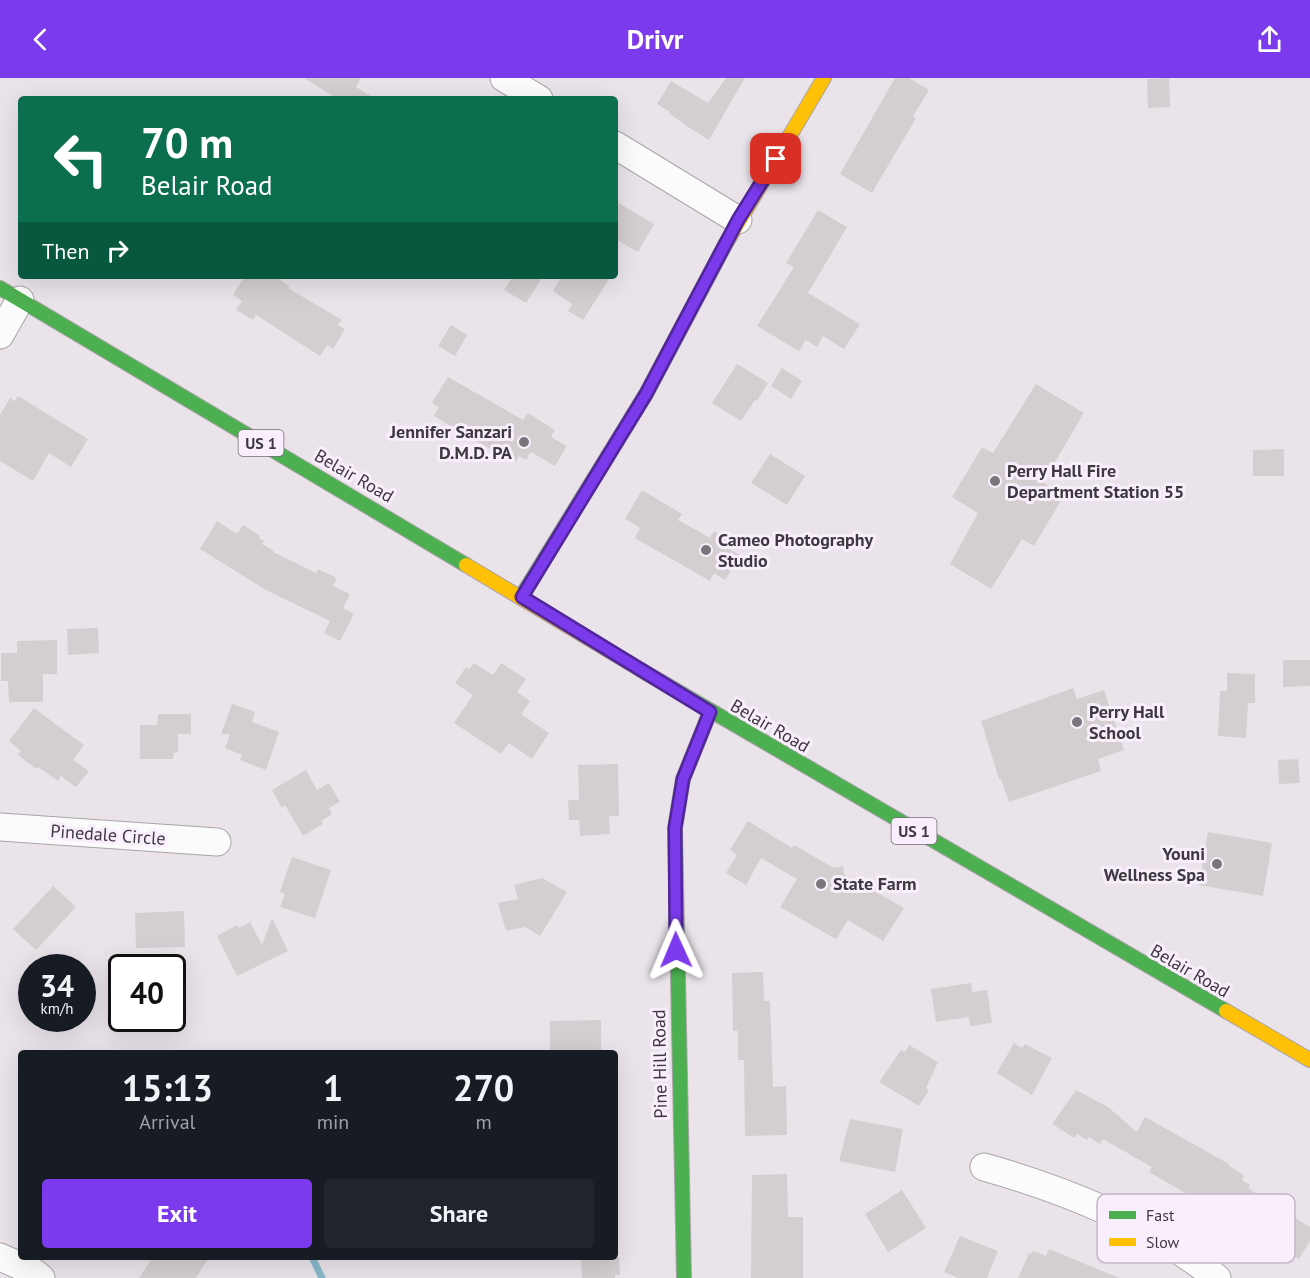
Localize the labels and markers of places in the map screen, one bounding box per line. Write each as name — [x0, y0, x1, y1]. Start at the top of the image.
pin — [750, 133, 801, 184]
place label: Jennifer Sanzari D.M.D. PA — [389, 420, 512, 464]
marker: Jennifer Sanzari D.M.D. PA — [517, 435, 531, 449]
place label: Perry Hall Fire Department Station 55 — [1007, 459, 1184, 503]
marker: Perry Hall Fire Department Station 55 — [988, 474, 1002, 488]
place label: Cameo Photography Studio — [718, 528, 874, 572]
marker: Cameo Photography Studio — [699, 543, 713, 557]
place label: Perry Hall School — [1089, 700, 1165, 744]
marker: Perry Hall School — [1070, 715, 1084, 729]
place label: Youni Wellness Spa — [1104, 842, 1205, 886]
marker: Youni Wellness Spa — [1210, 857, 1224, 871]
place label: State Farm — [833, 872, 917, 895]
marker: State Farm — [814, 877, 828, 891]

